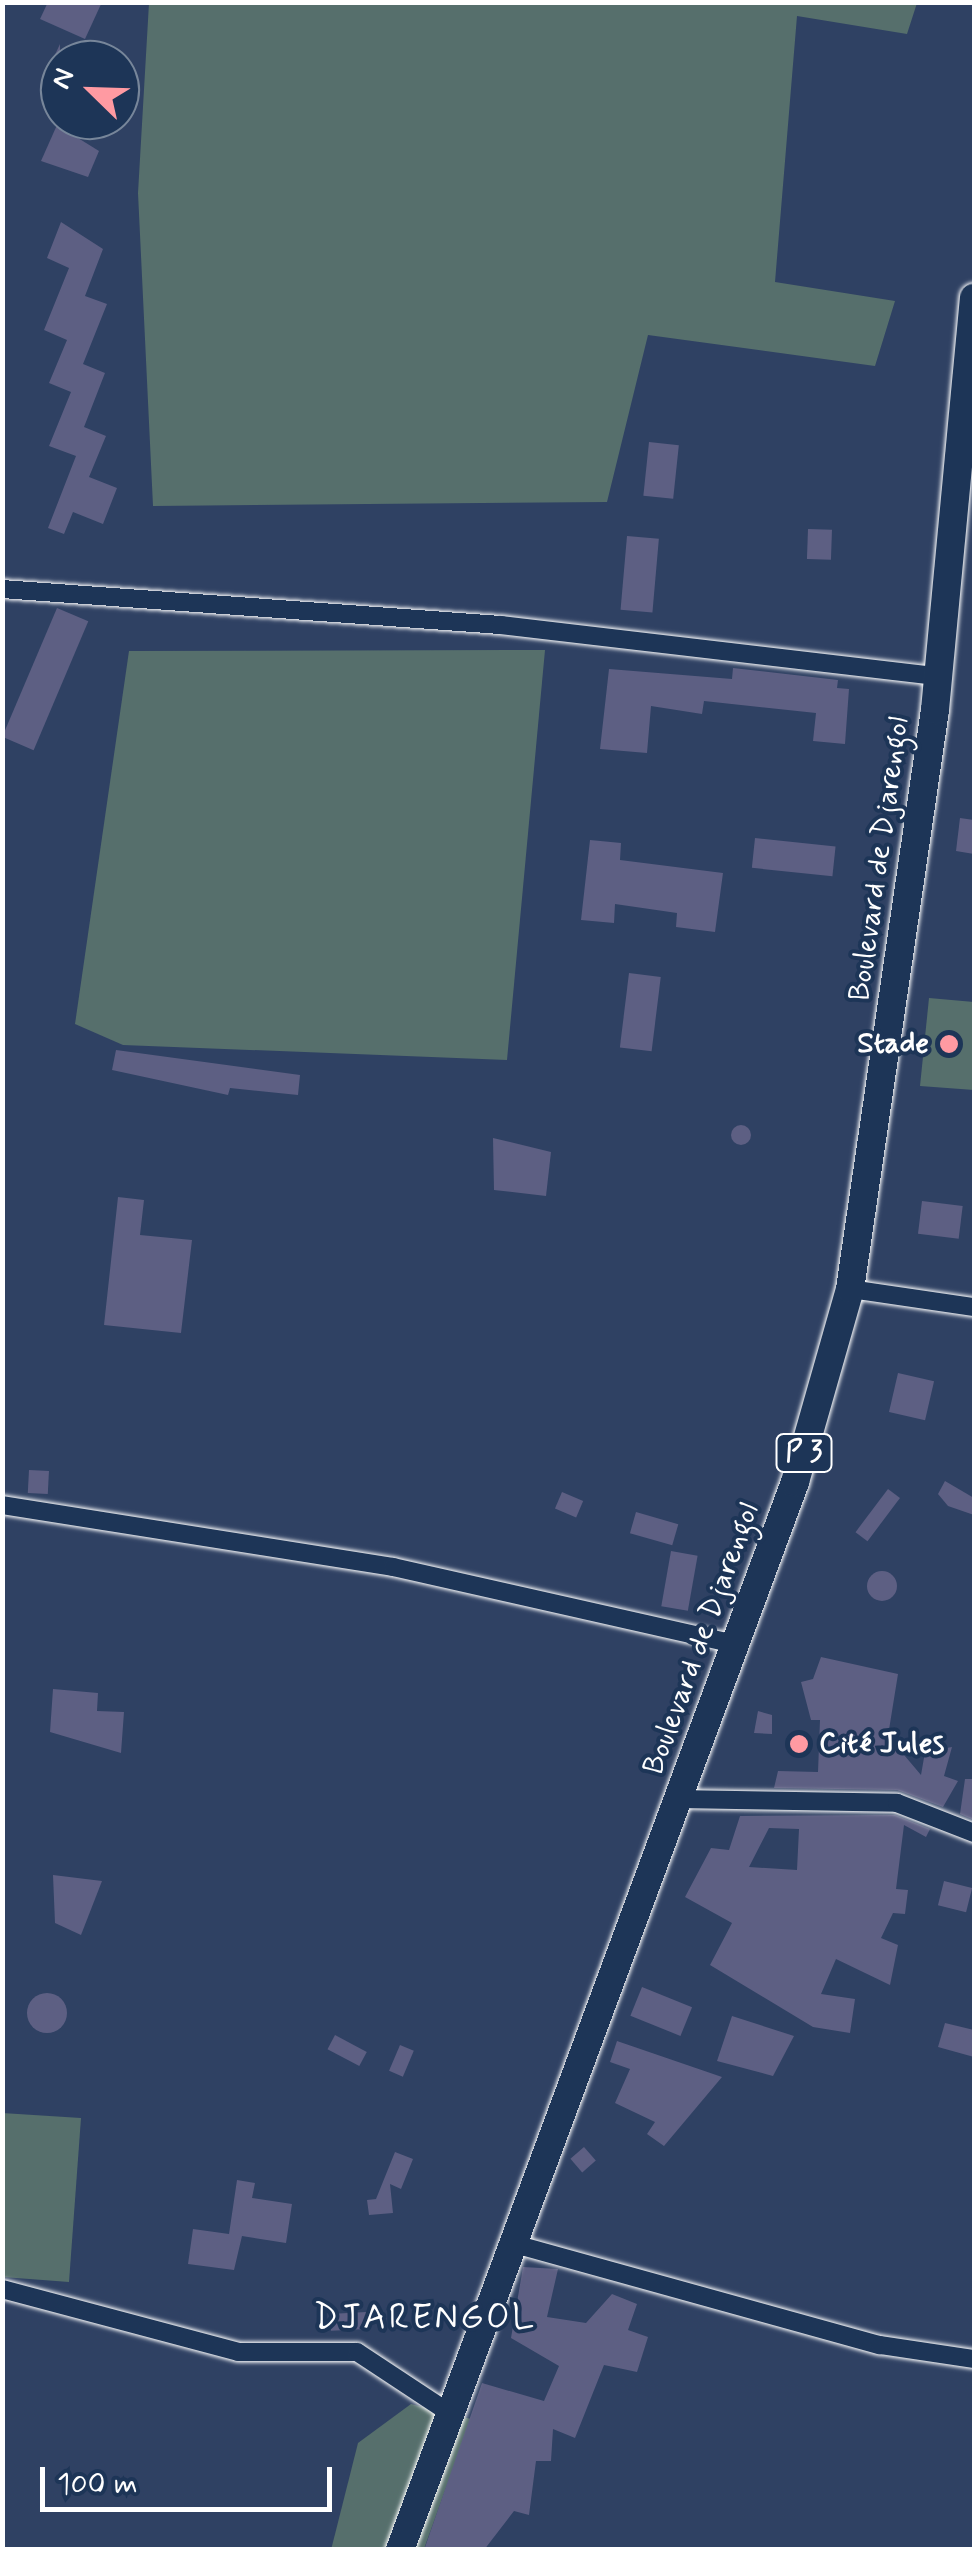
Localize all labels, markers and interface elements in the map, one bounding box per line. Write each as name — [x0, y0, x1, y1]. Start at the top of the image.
north arrow — [40, 40, 140, 140]
text: N — [43, 63, 84, 95]
street label: Boulevard de Djarengol — [842, 715, 918, 1003]
place label: Stade — [857, 1026, 929, 1062]
marker: Stade — [938, 1033, 960, 1055]
road number: P 3 — [774, 1430, 834, 1476]
street label: Boulevard de Djarengol — [636, 1499, 768, 1779]
place label: Cité Jules — [819, 1726, 944, 1762]
marker: Cité Jules — [788, 1733, 810, 1755]
district label: DJARENGOL — [313, 2297, 537, 2339]
scale bar — [45, 2447, 338, 2509]
text: 100 m — [57, 2465, 138, 2504]

